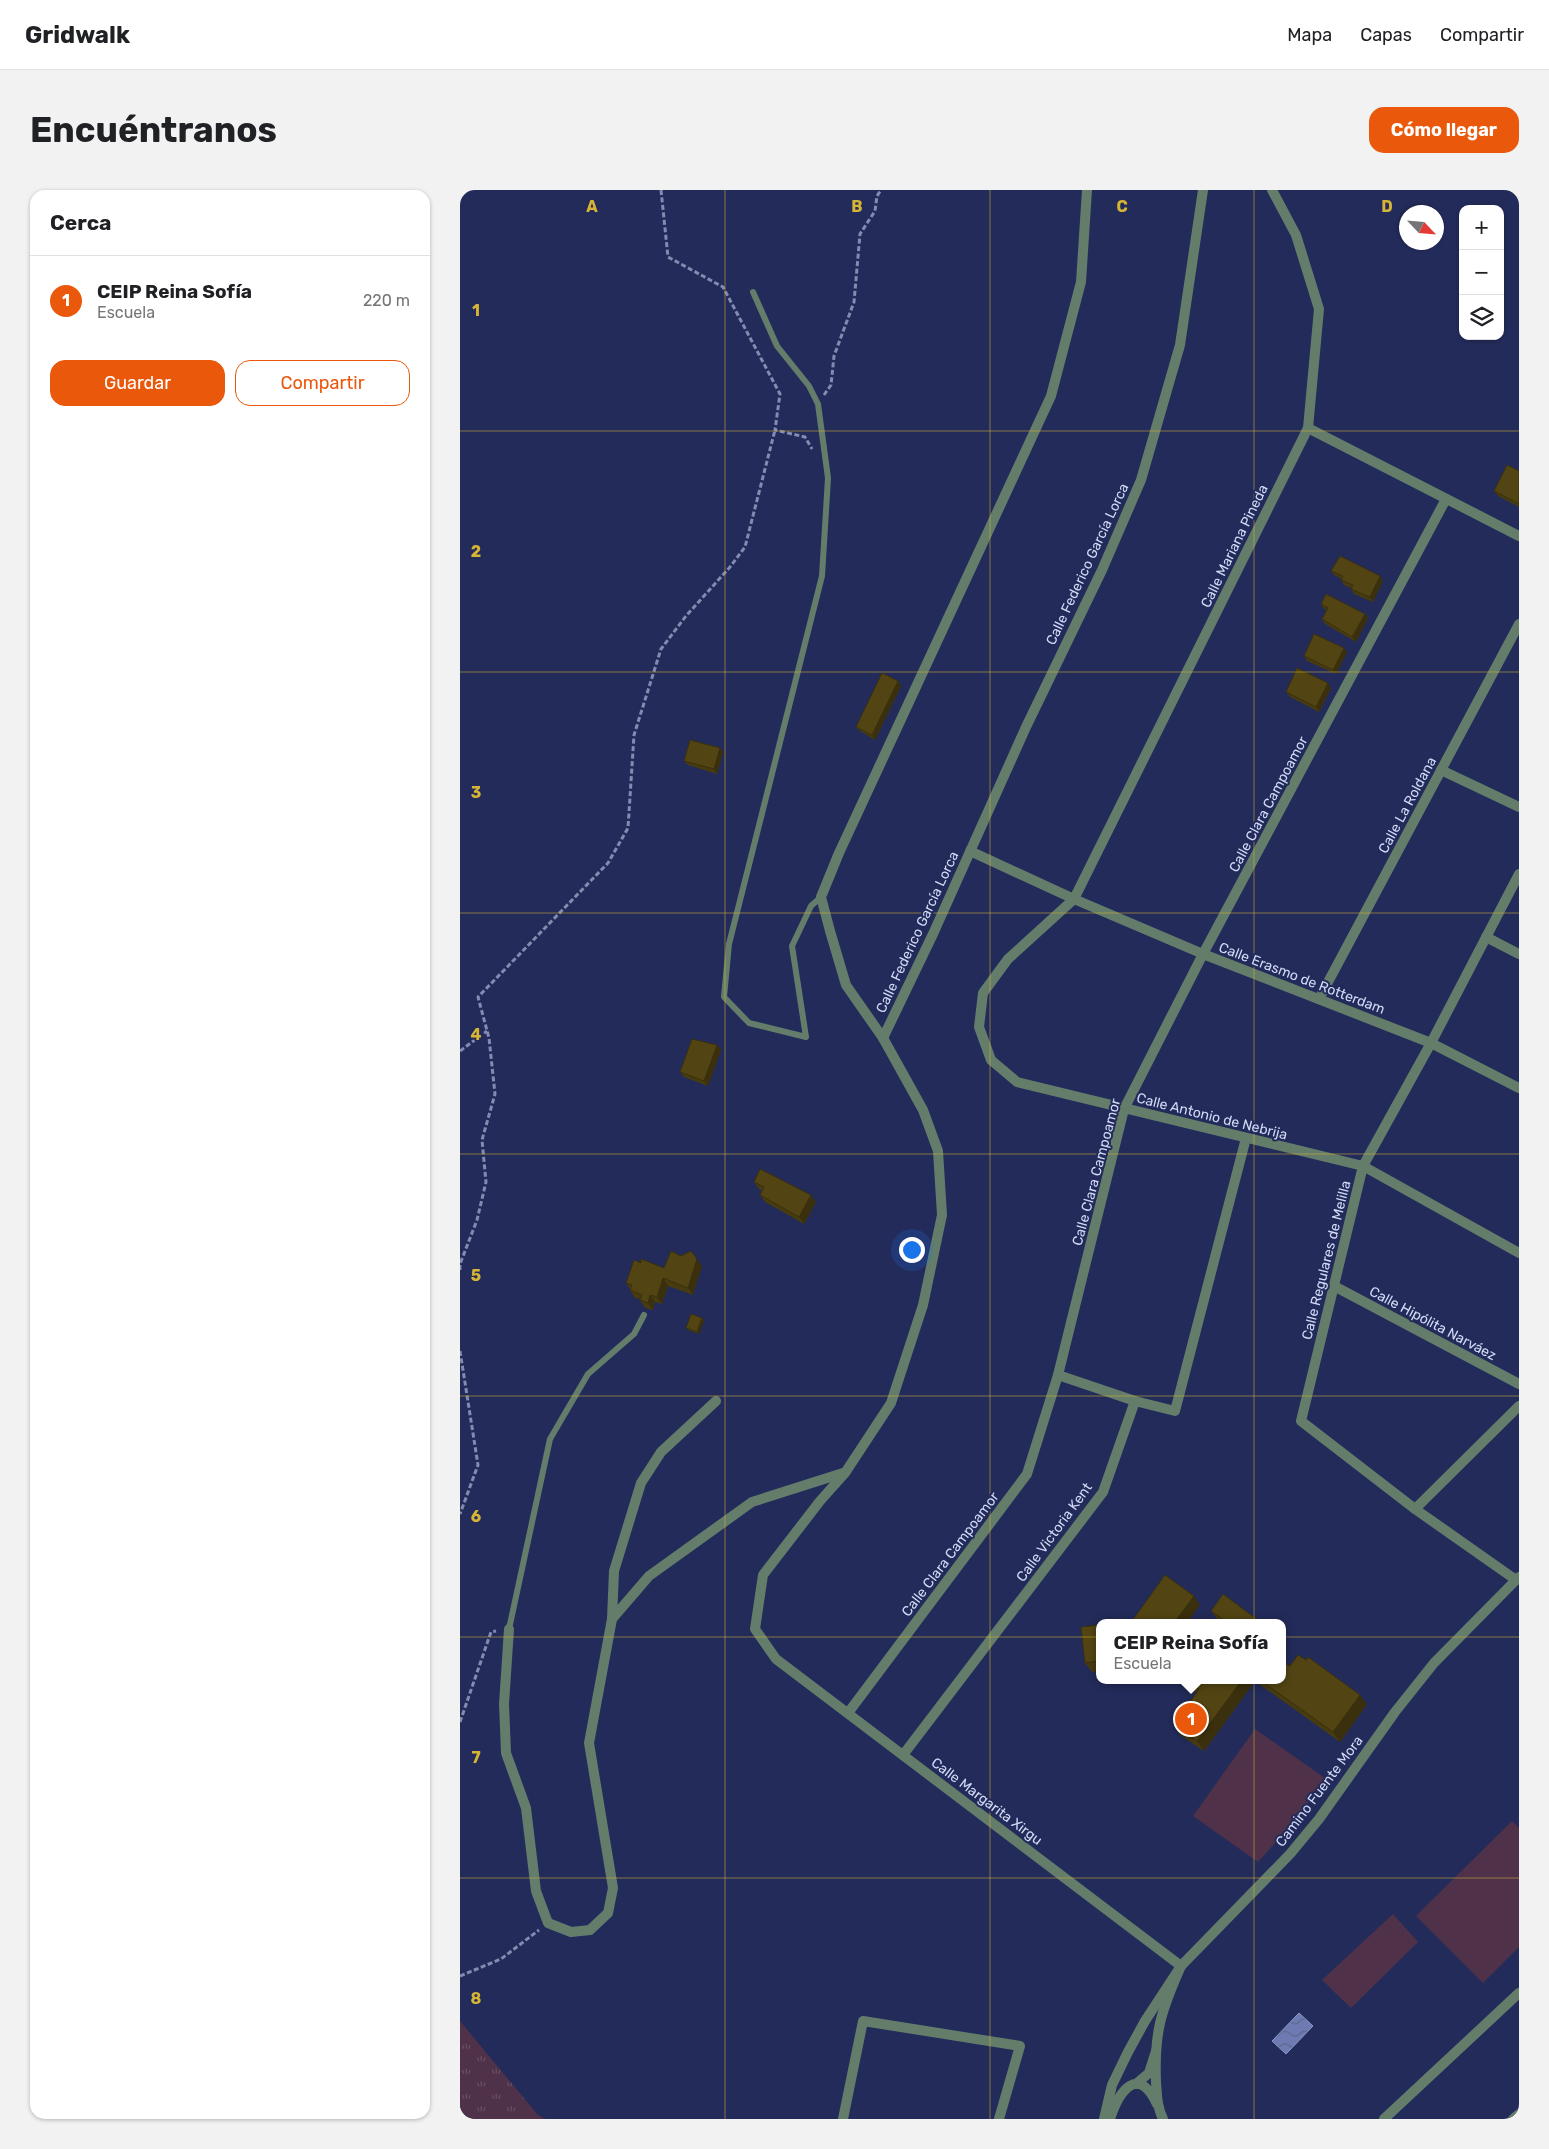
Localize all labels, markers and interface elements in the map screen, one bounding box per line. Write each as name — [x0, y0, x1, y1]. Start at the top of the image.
text: Gridwalk — [25, 21, 130, 49]
text: Mapa — [1287, 24, 1332, 46]
text: Capas — [1360, 24, 1412, 46]
text: Compartir — [1440, 24, 1524, 46]
button: Cómo llegar — [1369, 107, 1519, 153]
text: Encuéntranos — [30, 109, 277, 151]
text: A — [586, 197, 598, 216]
text: B — [851, 197, 863, 216]
text: C — [1116, 197, 1128, 216]
text: D — [1381, 197, 1393, 216]
north arrow — [1399, 205, 1444, 250]
map controls — [1459, 205, 1504, 340]
button: + — [1459, 205, 1504, 250]
text: Cerca — [50, 210, 111, 235]
button: − — [1459, 250, 1504, 295]
text: CEIP Reina Sofía — [97, 280, 252, 303]
text: 1 — [62, 291, 70, 310]
text: 220 m — [363, 291, 410, 310]
button: layers — [1459, 295, 1504, 340]
text: 1 — [472, 301, 480, 320]
text: Escuela — [97, 303, 155, 322]
button: Guardar — [50, 360, 225, 406]
button: Compartir — [235, 360, 410, 406]
street label: Calle Federico García Lorca — [1043, 481, 1132, 648]
street label: Calle Mariana Pineda — [1197, 482, 1272, 611]
text: 2 — [471, 542, 481, 561]
street label: Calle Clara Campoamor — [1225, 733, 1312, 875]
street label: Calle La Roldana — [1375, 754, 1440, 856]
text: 3 — [471, 783, 481, 802]
street label: Calle Federico García Lorca — [873, 849, 962, 1016]
street label: Calle Erasmo de Rotterdam — [1216, 939, 1387, 1018]
text: 4 — [471, 1025, 482, 1044]
street label: Calle Antonio de Nebrija — [1135, 1090, 1289, 1143]
street label: Calle Clara Campoamor — [1069, 1096, 1124, 1247]
street label: Calle Regulares de Melilla — [1298, 1179, 1355, 1341]
your location — [899, 1237, 925, 1263]
text: 5 — [471, 1266, 481, 1285]
street label: Calle Hipólita Narváez — [1366, 1283, 1499, 1364]
street label: Calle Victoria Kent — [1013, 1479, 1096, 1585]
street label: Calle Clara Campoamor — [898, 1488, 1003, 1620]
text: 6 — [471, 1507, 481, 1526]
popup — [1096, 1619, 1286, 1684]
text: CEIP Reina Sofía — [1113, 1631, 1269, 1654]
text: Escuela — [1113, 1654, 1171, 1673]
pin: 1 — [1175, 1700, 1207, 1738]
street label: Camino Fuente Mora — [1272, 1733, 1367, 1850]
text: 7 — [471, 1748, 481, 1767]
street label: Calle Margarita Xirgu — [928, 1754, 1046, 1849]
text: 8 — [471, 1989, 482, 2008]

